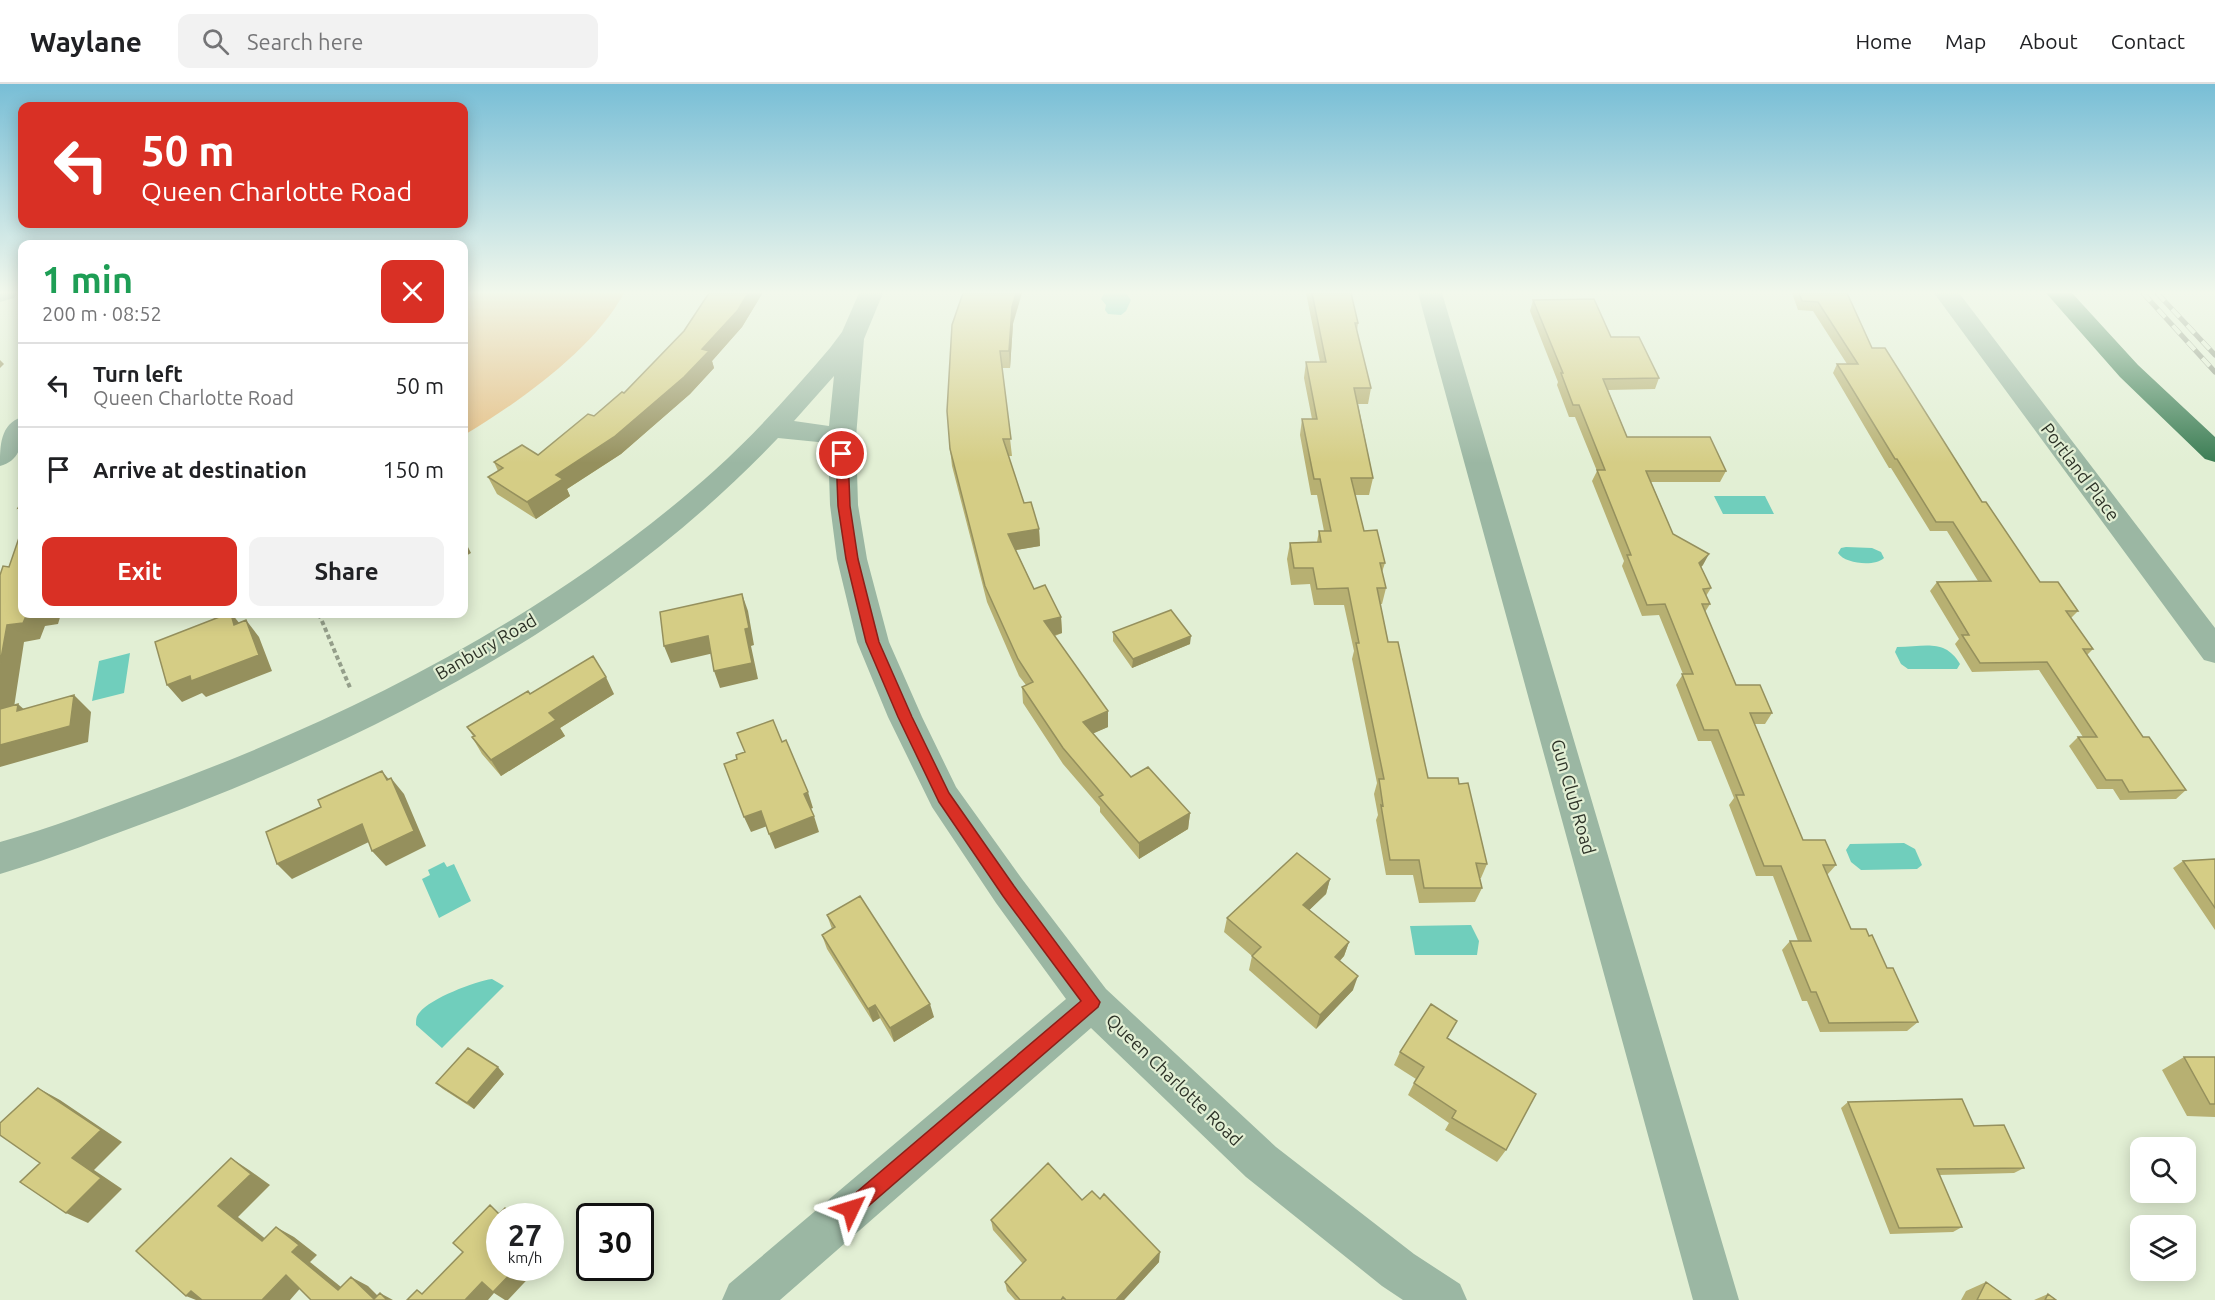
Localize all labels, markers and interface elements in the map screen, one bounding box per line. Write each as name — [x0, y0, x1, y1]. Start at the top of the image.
search box — [178, 14, 598, 68]
icon: search — [199, 25, 232, 58]
text: Waylane — [30, 26, 142, 57]
text: Search here — [247, 29, 363, 54]
text: Home — [1855, 29, 1912, 53]
text: Map — [1945, 29, 1986, 53]
text: About — [2019, 29, 2078, 53]
text: Contact — [2111, 29, 2185, 53]
icon: left — [42, 126, 120, 204]
text: 50 m — [141, 127, 235, 174]
text: Queen Charlotte Road — [141, 176, 412, 206]
text: 1 min — [42, 259, 133, 300]
button: close — [381, 260, 444, 323]
text: 200 m · 08:52 — [42, 302, 162, 325]
text: Turn left — [93, 361, 183, 386]
icon: left — [42, 369, 75, 402]
text: 50 m — [395, 373, 444, 398]
text: Queen Charlotte Road — [93, 386, 294, 409]
street label: Portland Place — [2038, 419, 2124, 524]
pin — [816, 428, 867, 479]
icon: arrive — [825, 437, 858, 470]
icon: arrive — [42, 453, 75, 486]
text: Arrive at destination — [93, 457, 307, 482]
text: 150 m — [383, 457, 444, 482]
button: Exit — [42, 537, 237, 606]
button: Share — [249, 537, 444, 606]
street label: Banbury Road — [431, 609, 540, 683]
street label: Gun Club Road — [1548, 737, 1600, 857]
street label: Queen Charlotte Road — [1102, 1009, 1247, 1150]
map controls — [2130, 1137, 2196, 1281]
button: search — [2130, 1137, 2196, 1203]
position arrow — [819, 1177, 883, 1241]
speed limit sign: 30 — [576, 1203, 654, 1281]
button: layers — [2130, 1215, 2196, 1281]
text: 27 — [508, 1218, 542, 1252]
text: km/h — [508, 1249, 542, 1266]

